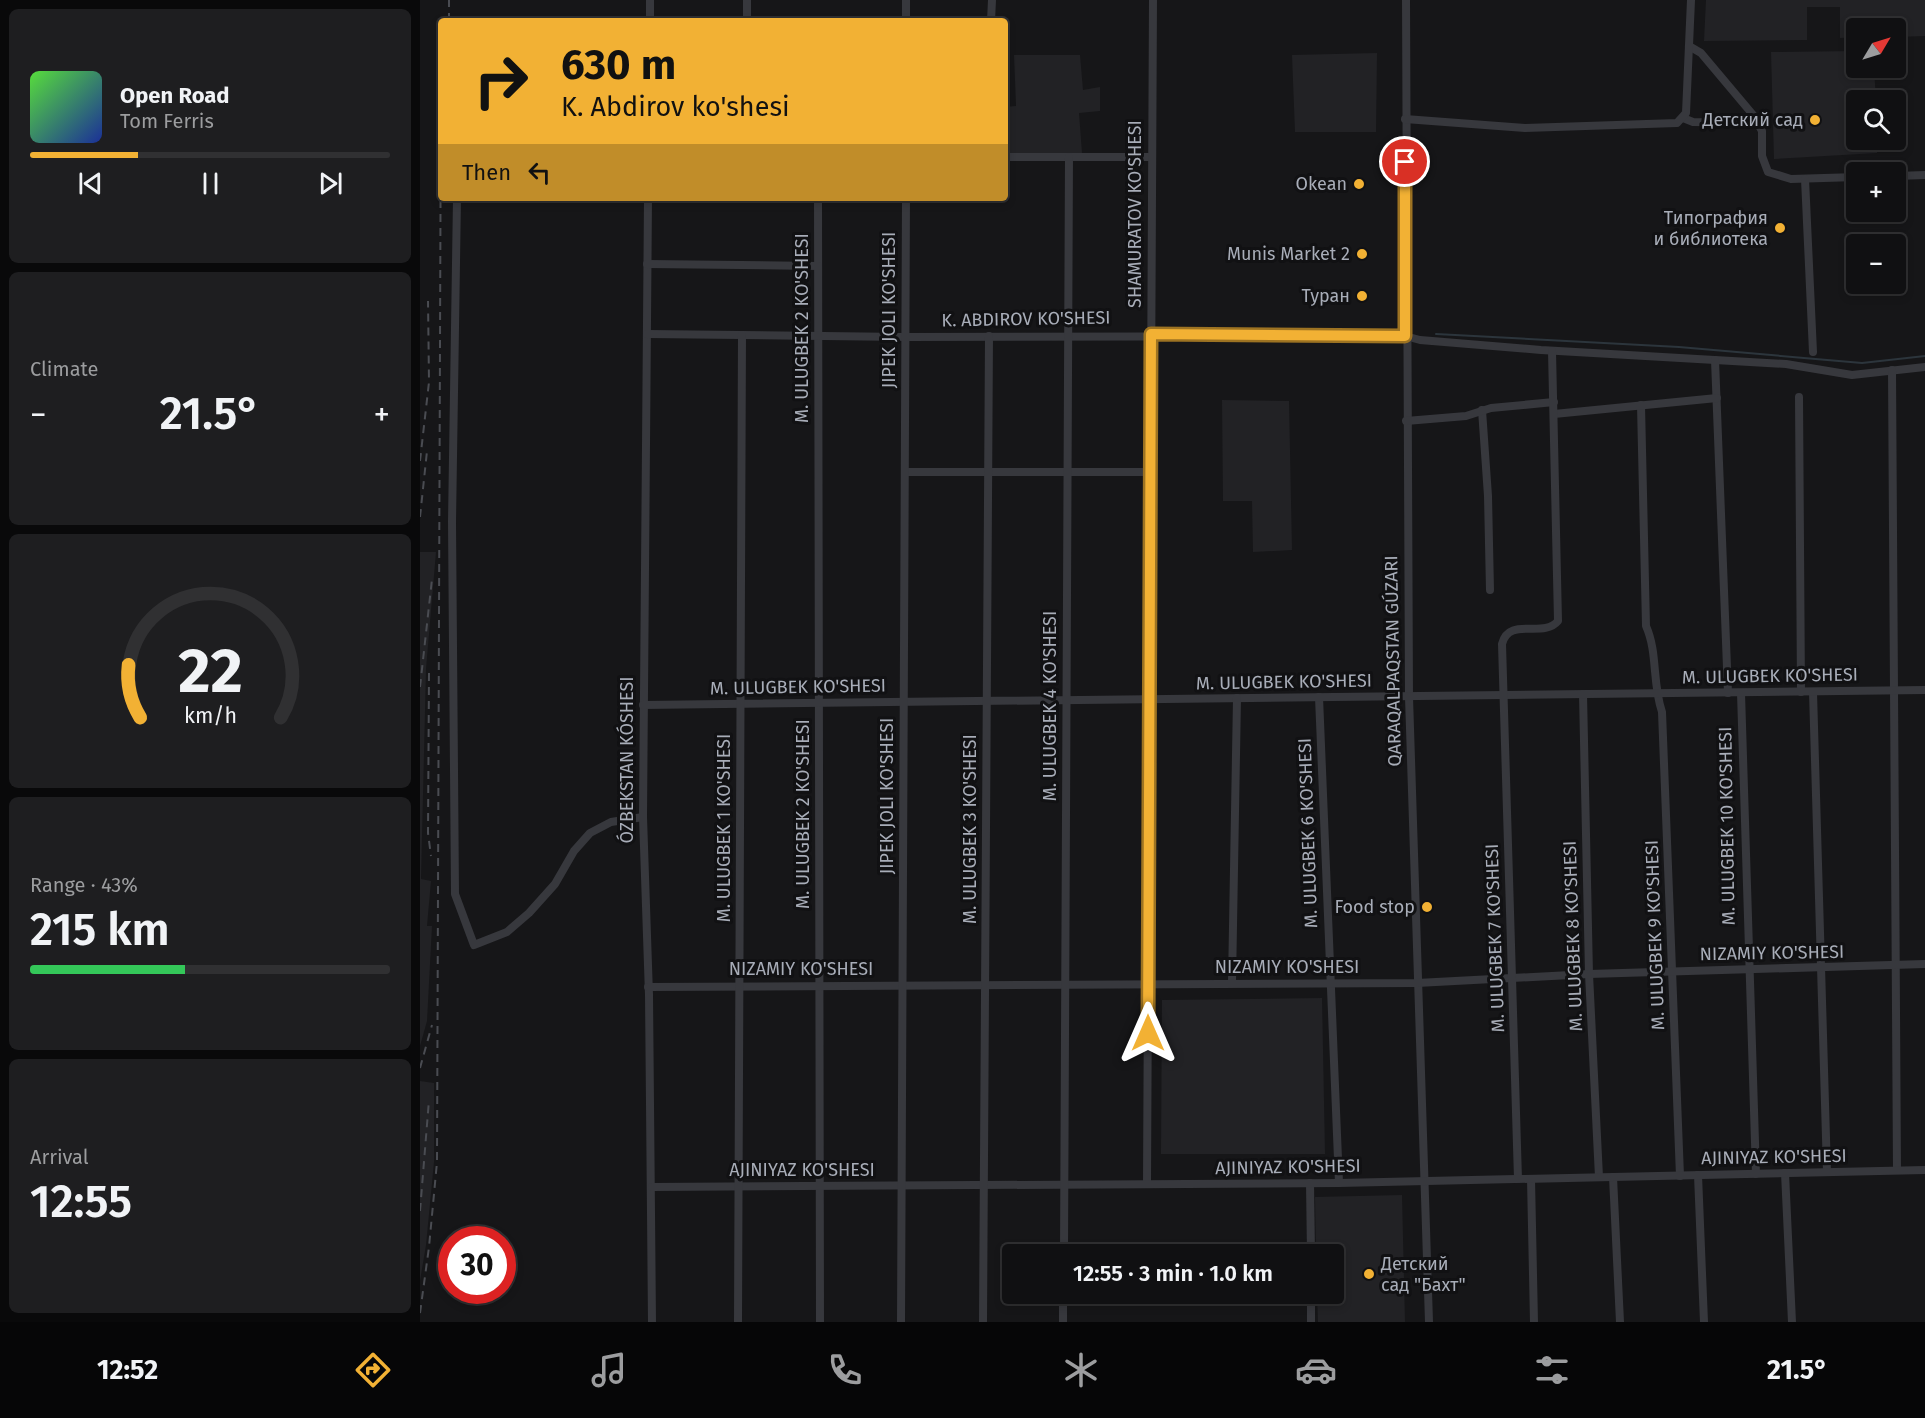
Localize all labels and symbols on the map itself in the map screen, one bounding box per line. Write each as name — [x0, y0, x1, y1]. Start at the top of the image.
north arrow — [1846, 18, 1906, 78]
place label: Детский сад — [1701, 109, 1803, 131]
marker: Детский сад — [1808, 113, 1822, 127]
street label: SHAMURATOV KO'SHESI — [1124, 120, 1146, 308]
pin — [1379, 136, 1430, 187]
place label: Okean — [1296, 173, 1347, 195]
marker: Okean — [1352, 177, 1366, 191]
place label: Типография и библиотека — [1653, 207, 1768, 250]
marker: Типография и библиотека — [1773, 221, 1787, 235]
street label: JIPEK JOLI KO'SHESI — [878, 232, 900, 388]
street label: M. ULUGBEK 2 KO'SHESI — [791, 233, 813, 423]
place label: Munis Market 2 — [1227, 243, 1350, 265]
marker: Munis Market 2 — [1355, 247, 1369, 261]
place label: Туран — [1302, 285, 1350, 307]
marker: Туран — [1355, 289, 1369, 303]
street label: K. ABDIROV KO'SHESI — [941, 307, 1111, 331]
street label: QARAQALPAQSTAN GÚZARI — [1379, 555, 1406, 767]
street label: M. ULUGBEK 4 KO'SHESI — [1039, 611, 1061, 801]
street label: M. ULUGBEK KO'SHESI — [1682, 663, 1858, 689]
street label: M. ULUGBEK KO'SHESI — [1196, 669, 1372, 695]
street label: M. ULUGBEK KO'SHESI — [710, 674, 886, 700]
street label: ÓZBEKSTAN KÓSHESI — [616, 676, 638, 844]
street label: JIPEK JOLI KO'SHESI — [876, 718, 898, 874]
street label: M. ULUGBEK 2 KO'SHESI — [792, 719, 814, 909]
street label: M. ULUGBEK 10 KO'SHESI — [1714, 726, 1740, 926]
street label: M. ULUGBEK 1 KO'SHESI — [713, 734, 735, 922]
street label: M. ULUGBEK 3 KO'SHESI — [959, 734, 981, 924]
street label: M. ULUGBEK 6 KO'SHESI — [1294, 737, 1322, 929]
street label: M. ULUGBEK 8 KO'SHESI — [1559, 840, 1587, 1032]
street label: M. ULUGBEK 9 KO'SHESI — [1641, 840, 1669, 1030]
street label: M. ULUGBEK 7 KO'SHESI — [1481, 843, 1509, 1033]
place label: Food stop — [1334, 896, 1415, 918]
marker: Food stop — [1420, 900, 1434, 914]
street label: NIZAMIY KO'SHESI — [1699, 941, 1845, 965]
street label: NIZAMIY KO'SHESI — [1215, 956, 1359, 978]
street label: NIZAMIY KO'SHESI — [729, 958, 873, 980]
position arrow — [1116, 1001, 1180, 1065]
street label: AJINIYAZ KO'SHESI — [1701, 1145, 1847, 1169]
street label: AJINIYAZ KO'SHESI — [1215, 1155, 1361, 1179]
street label: AJINIYAZ KO'SHESI — [729, 1159, 875, 1181]
speed limit sign: 30 — [438, 1226, 516, 1304]
place label: Детский сад "Бахт" — [1380, 1253, 1466, 1296]
marker: Детский сад "Бахт" — [1362, 1267, 1376, 1281]

